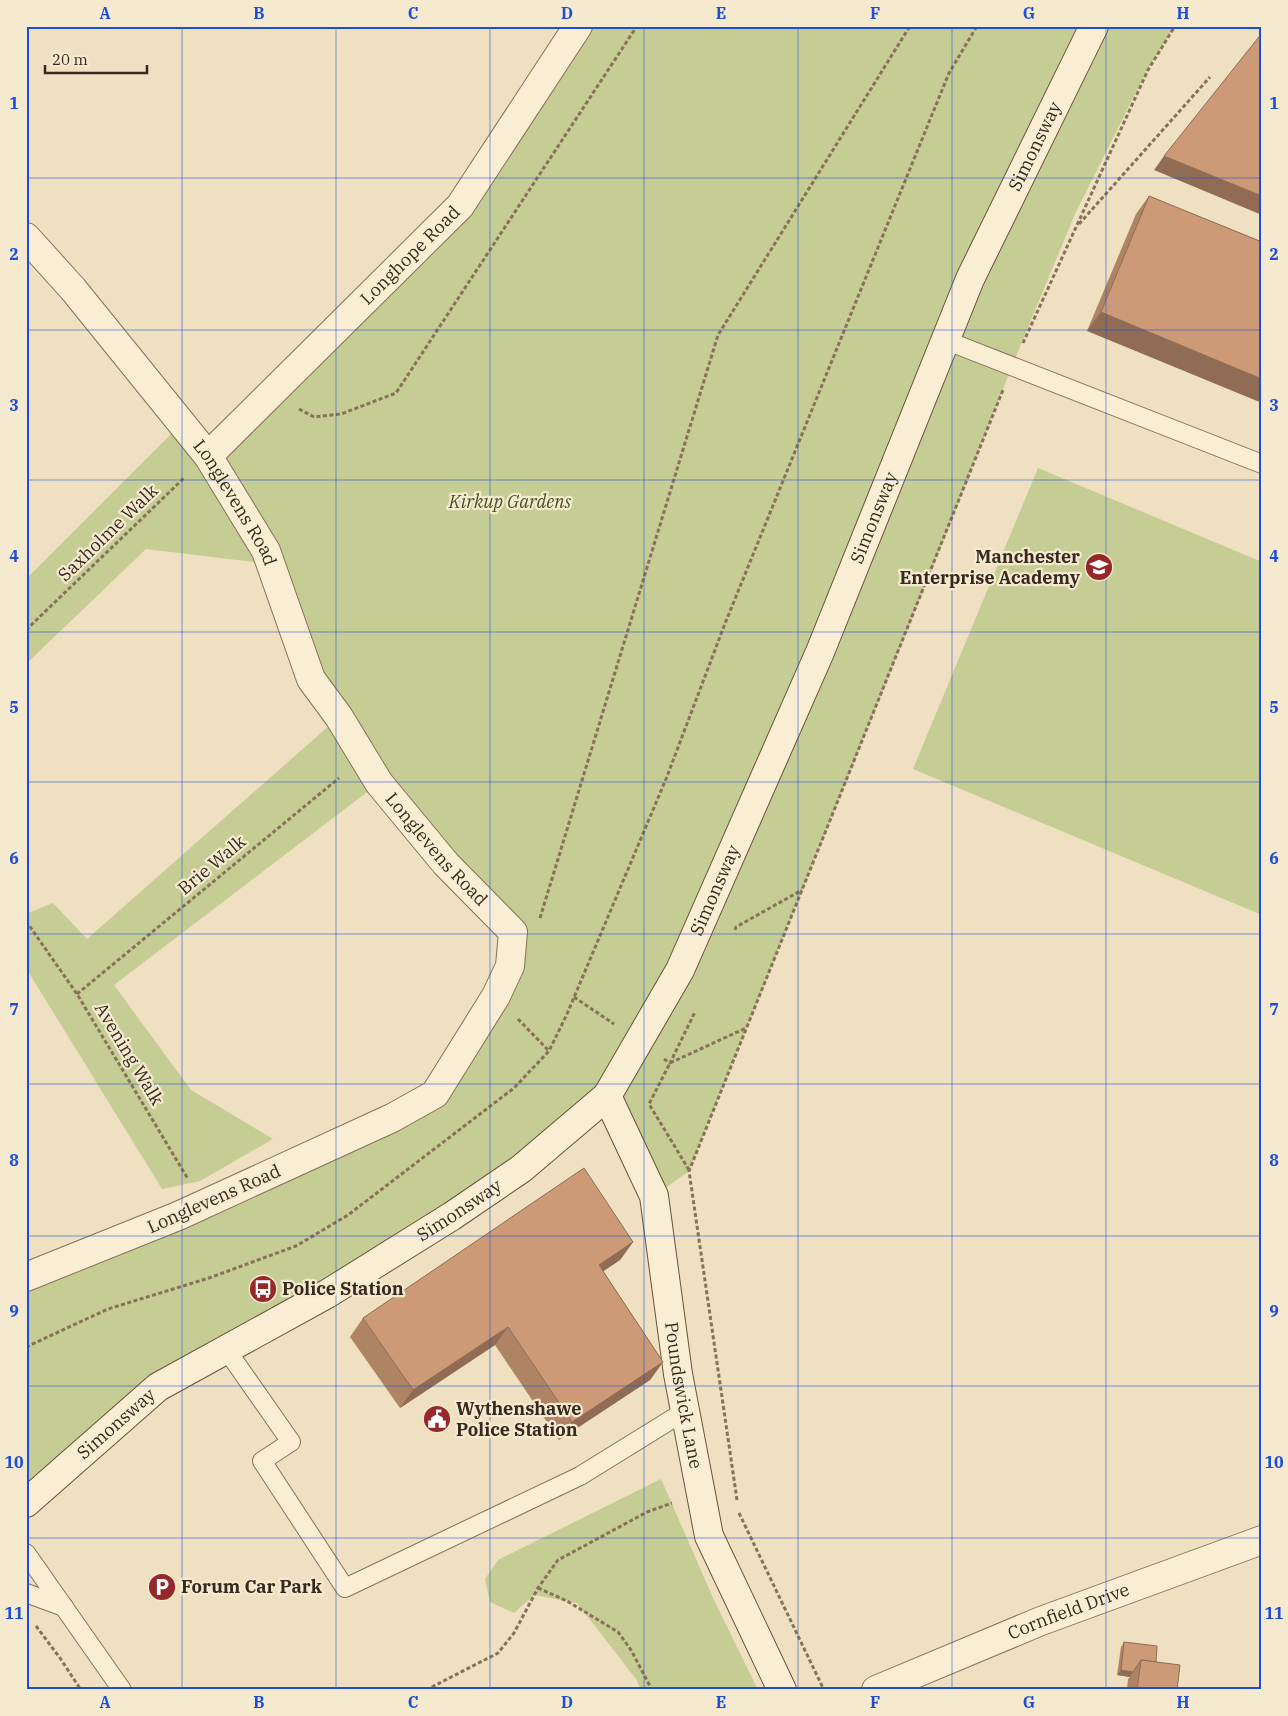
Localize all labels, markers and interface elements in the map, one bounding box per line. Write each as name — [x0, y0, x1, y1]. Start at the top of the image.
text: A — [99, 3, 111, 23]
text: B — [253, 3, 265, 23]
text: C — [408, 3, 418, 23]
text: D — [561, 3, 573, 23]
text: E — [716, 3, 726, 23]
text: F — [870, 3, 880, 23]
text: G — [1023, 3, 1035, 23]
text: H — [1177, 3, 1190, 23]
scale bar — [45, 42, 148, 74]
text: 20 m — [52, 50, 88, 69]
text: 1 — [9, 93, 19, 113]
text: 1 — [1269, 93, 1279, 113]
street label: Simonsway — [1003, 97, 1066, 195]
street label: Longhope Road — [355, 200, 465, 309]
text: 2 — [9, 244, 19, 264]
text: 2 — [1269, 244, 1279, 264]
text: 3 — [9, 395, 19, 415]
text: 3 — [1269, 395, 1279, 415]
street label: Longlevens Road — [188, 435, 282, 569]
street label: Simonsway — [845, 468, 902, 567]
street label: Saxholme Walk — [53, 479, 163, 586]
park label: Kirkup Gardens — [448, 490, 572, 513]
place label: Manchester Enterprise Academy — [899, 545, 1081, 589]
text: 4 — [9, 546, 19, 566]
text: 4 — [1269, 546, 1279, 566]
school or university icon: Manchester Enterprise Academy — [1084, 552, 1114, 582]
text: 5 — [9, 697, 19, 717]
text: 5 — [1269, 697, 1279, 717]
street label: Longlevens Road — [381, 788, 493, 911]
street label: Brie Walk — [173, 829, 251, 900]
street label: Simonsway — [685, 841, 745, 939]
text: 6 — [9, 848, 19, 868]
text: 6 — [1269, 848, 1279, 868]
street label: Avening Walk — [90, 998, 169, 1110]
text: 7 — [9, 999, 19, 1019]
text: 7 — [1269, 999, 1279, 1019]
text: 8 — [9, 1150, 19, 1170]
text: 8 — [1269, 1150, 1279, 1170]
street label: Longlevens Road — [143, 1159, 284, 1238]
street label: Simonsway — [412, 1174, 506, 1246]
bus stop icon: Police Station — [248, 1274, 278, 1304]
place label: Police Station — [282, 1277, 404, 1300]
text: 9 — [9, 1301, 19, 1321]
text: 9 — [1269, 1301, 1279, 1321]
street label: Poundswick Lane — [660, 1320, 708, 1471]
street label: Simonsway — [72, 1383, 160, 1464]
place label: Wythenshawe Police Station — [456, 1397, 581, 1441]
public building icon: Wythenshawe Police Station — [422, 1404, 452, 1434]
text: 10 — [4, 1452, 24, 1472]
text: 10 — [1264, 1452, 1284, 1472]
parking icon: Forum Car Park — [147, 1572, 177, 1602]
place label: Forum Car Park — [181, 1575, 323, 1598]
street label: Cornfield Drive — [1004, 1578, 1132, 1645]
text: 11 — [4, 1603, 24, 1623]
text: 11 — [1264, 1603, 1284, 1623]
text: A — [99, 1692, 111, 1712]
text: B — [253, 1692, 265, 1712]
text: C — [408, 1692, 418, 1712]
text: D — [561, 1692, 573, 1712]
text: E — [716, 1692, 726, 1712]
text: F — [870, 1692, 880, 1712]
text: G — [1023, 1692, 1035, 1712]
text: H — [1177, 1692, 1190, 1712]

